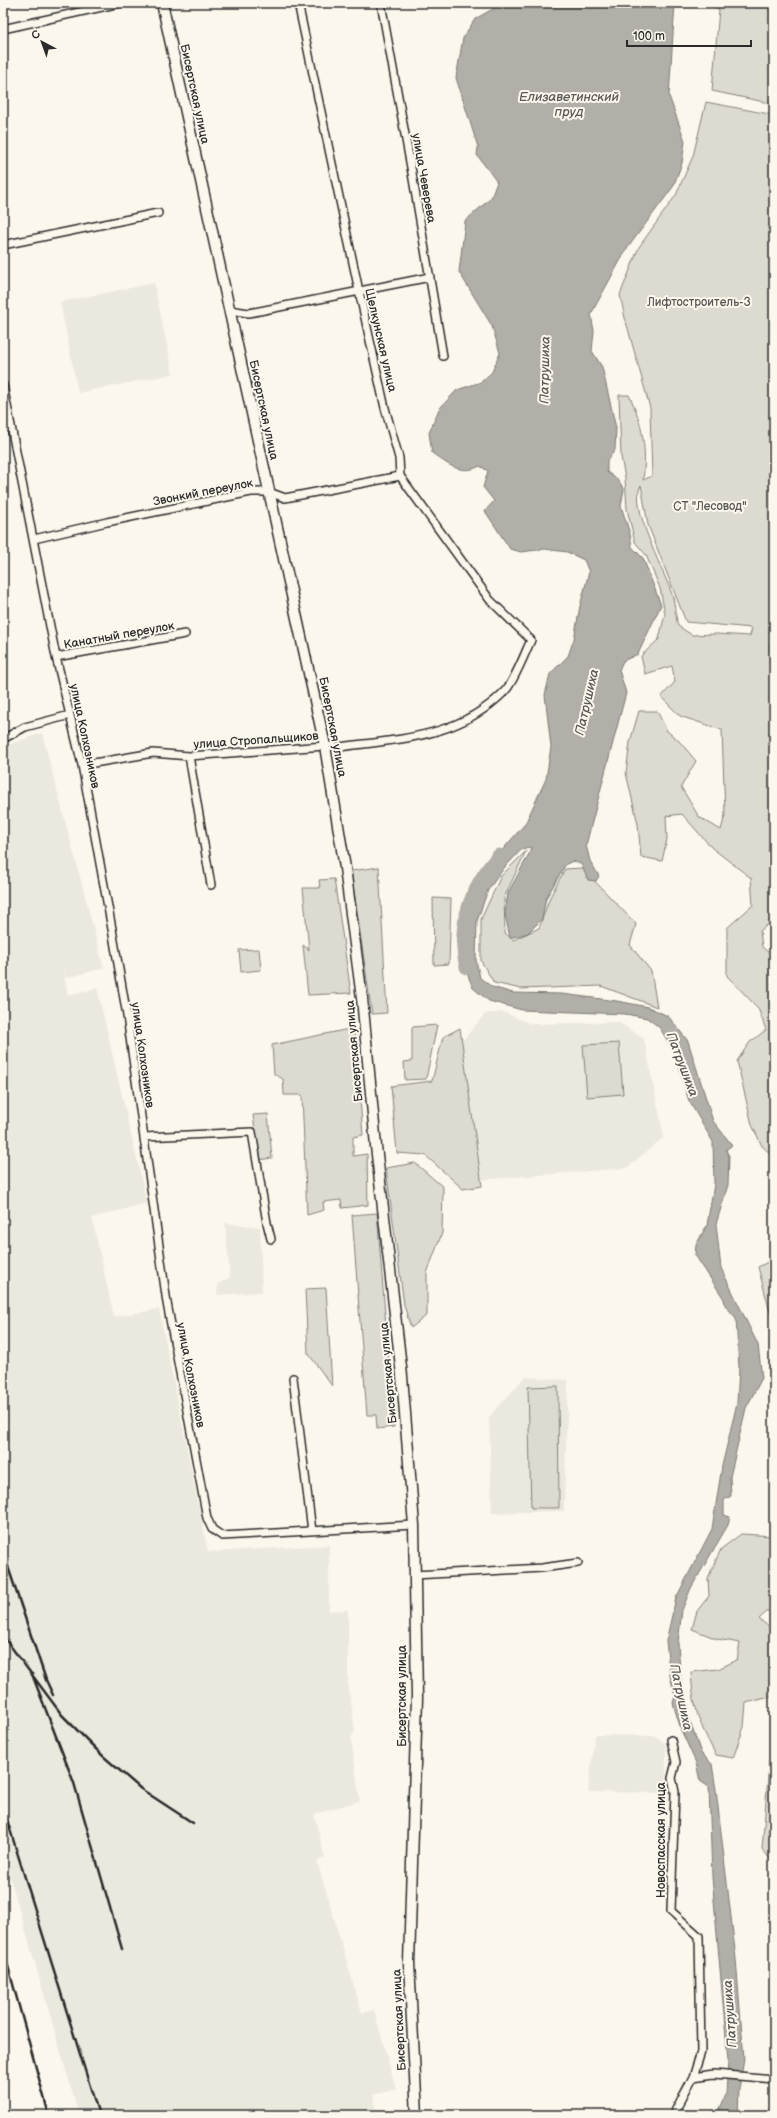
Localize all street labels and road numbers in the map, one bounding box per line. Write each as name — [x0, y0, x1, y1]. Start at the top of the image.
street label: Бисертская улица — [177, 43, 212, 145]
street label: улица Чеверева — [408, 132, 439, 224]
street label: Щелкунская улица — [361, 287, 400, 394]
street label: Бисертская улица — [246, 359, 281, 461]
street label: Звонкий переулок — [152, 475, 255, 510]
street label: Канатный переулок — [63, 618, 176, 653]
street label: Бисертская улица — [315, 676, 350, 778]
street label: улица Колхозников — [66, 682, 103, 790]
street label: улица Стропальщиков — [193, 729, 320, 752]
street label: Бисертская улица — [343, 1000, 366, 1102]
street label: улица Колхозников — [128, 1001, 157, 1110]
street label: улица Колхозников — [173, 1321, 208, 1430]
street label: Бисертская улица — [377, 1322, 400, 1424]
street label: Бисертская улица — [395, 1645, 410, 1747]
street label: Новоспасская улица — [654, 1782, 669, 1898]
street label: Бисертская улица — [389, 1969, 410, 2071]

